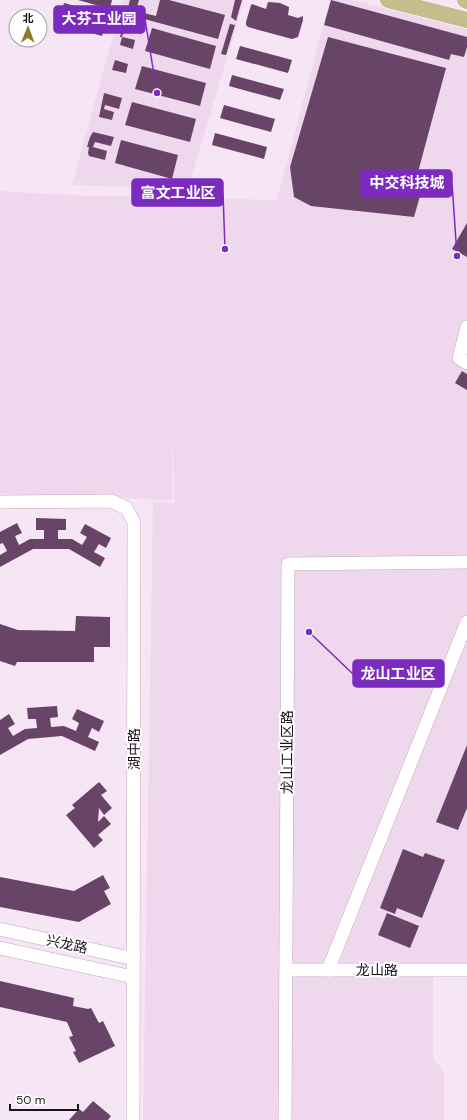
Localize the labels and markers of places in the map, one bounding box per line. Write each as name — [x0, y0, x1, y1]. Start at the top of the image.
callout: 大芬工业园 — [54, 6, 145, 33]
callout: 中交科技城 — [361, 170, 452, 197]
callout: 富文工业区 — [132, 179, 223, 206]
callout: 龙山工业区 — [353, 660, 444, 687]

